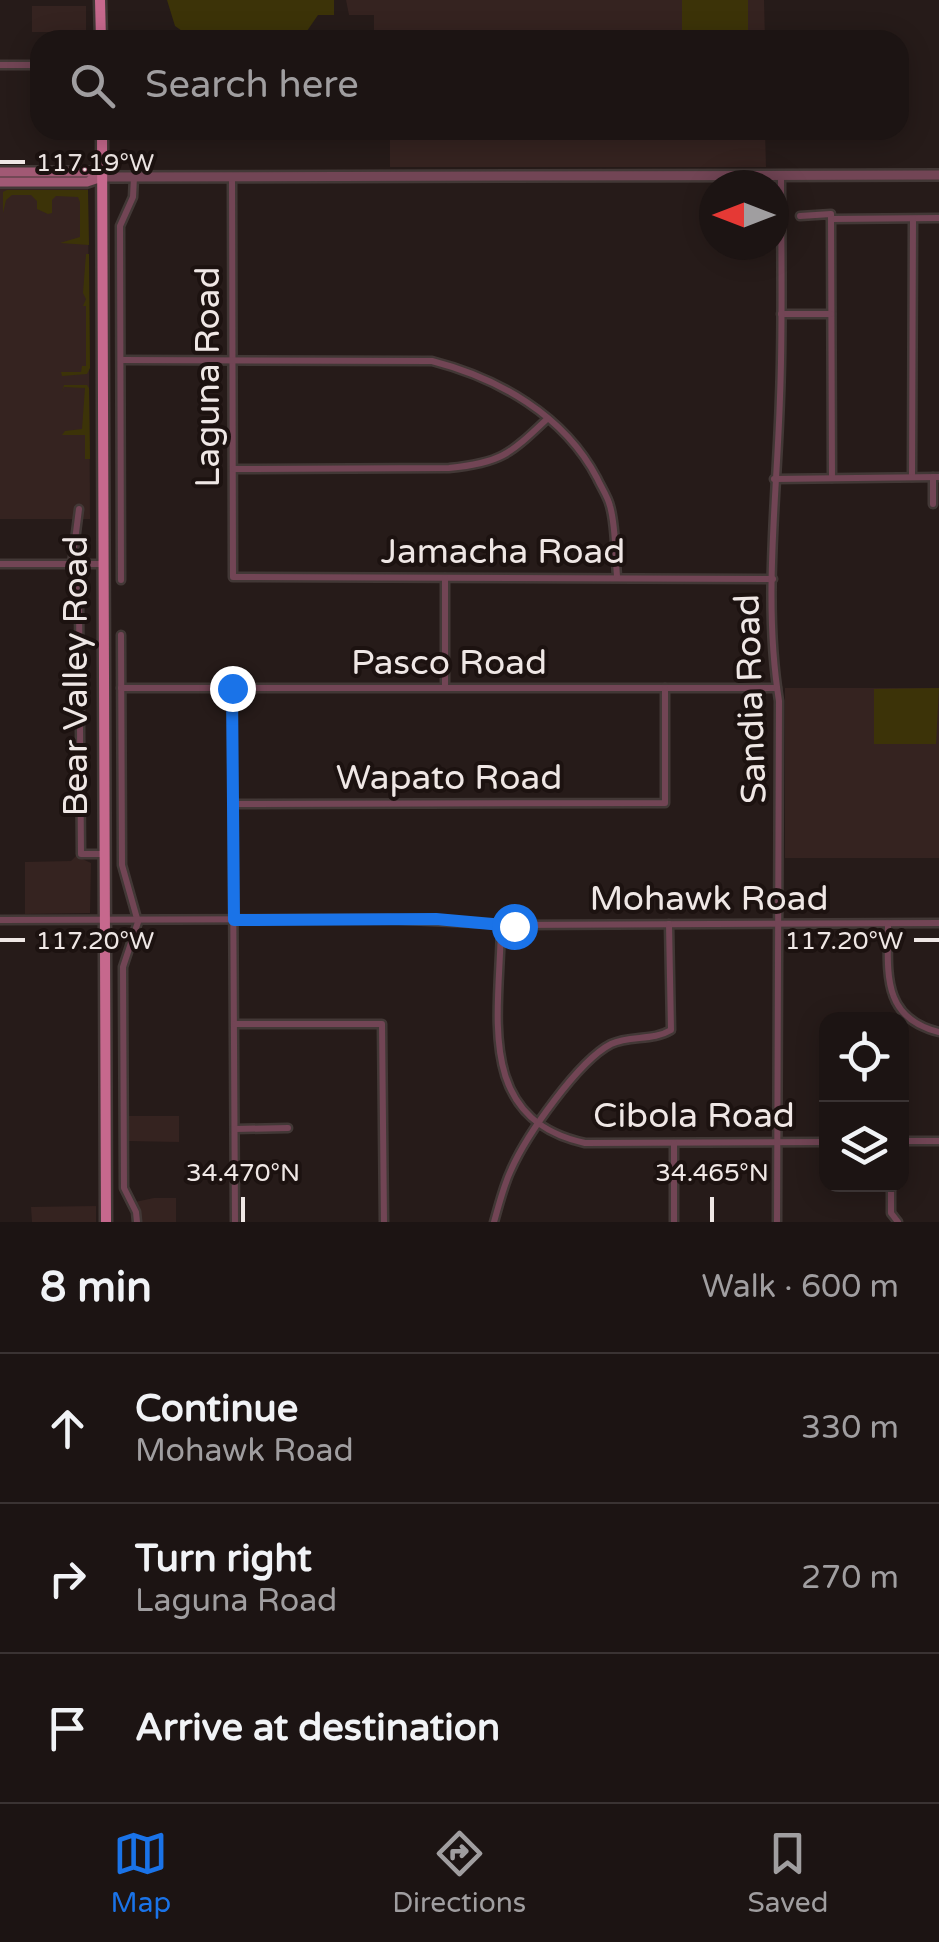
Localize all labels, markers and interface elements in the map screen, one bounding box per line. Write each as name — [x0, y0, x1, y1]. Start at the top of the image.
search box — [30, 30, 909, 140]
icon: search — [65, 58, 120, 113]
text: Search here — [145, 62, 359, 108]
text: 117.19°W — [36, 148, 154, 178]
north arrow — [699, 170, 789, 260]
street label: Laguna Road — [187, 266, 229, 488]
street label: Jamacha Road — [381, 531, 625, 573]
street label: Bear Valley Road — [55, 535, 97, 817]
street label: Sandia Road — [726, 593, 776, 805]
street label: Pasco Road — [351, 642, 547, 684]
route end — [210, 666, 256, 712]
street label: Wapato Road — [336, 757, 562, 799]
street label: Mohawk Road — [589, 878, 829, 920]
route start — [492, 904, 538, 950]
text: 117.20°W — [36, 926, 154, 956]
text: 117.20°W — [785, 926, 903, 956]
map controls — [819, 1012, 909, 1192]
button: locate — [819, 1012, 909, 1102]
street label: Cibola Road — [593, 1095, 795, 1137]
button: layers — [819, 1102, 909, 1192]
text: 34.470°N — [186, 1158, 300, 1188]
text: 34.465°N — [655, 1158, 769, 1188]
text: 8 min — [40, 1262, 152, 1313]
text: Walk · 600 m — [702, 1268, 899, 1306]
text: Continue — [135, 1386, 298, 1432]
icon: ahead — [40, 1401, 95, 1456]
text: 330 m — [801, 1409, 899, 1447]
text: Mohawk Road — [135, 1432, 354, 1470]
text: Turn right — [135, 1536, 312, 1582]
icon: right — [40, 1551, 95, 1606]
text: 270 m — [801, 1559, 899, 1597]
text: Laguna Road — [135, 1582, 337, 1620]
icon: arrive — [40, 1701, 95, 1756]
text: Arrive at destination — [135, 1705, 500, 1751]
tab: Map — [111, 1826, 171, 1920]
tab: Directions — [392, 1826, 526, 1920]
tab: Saved — [747, 1826, 828, 1920]

